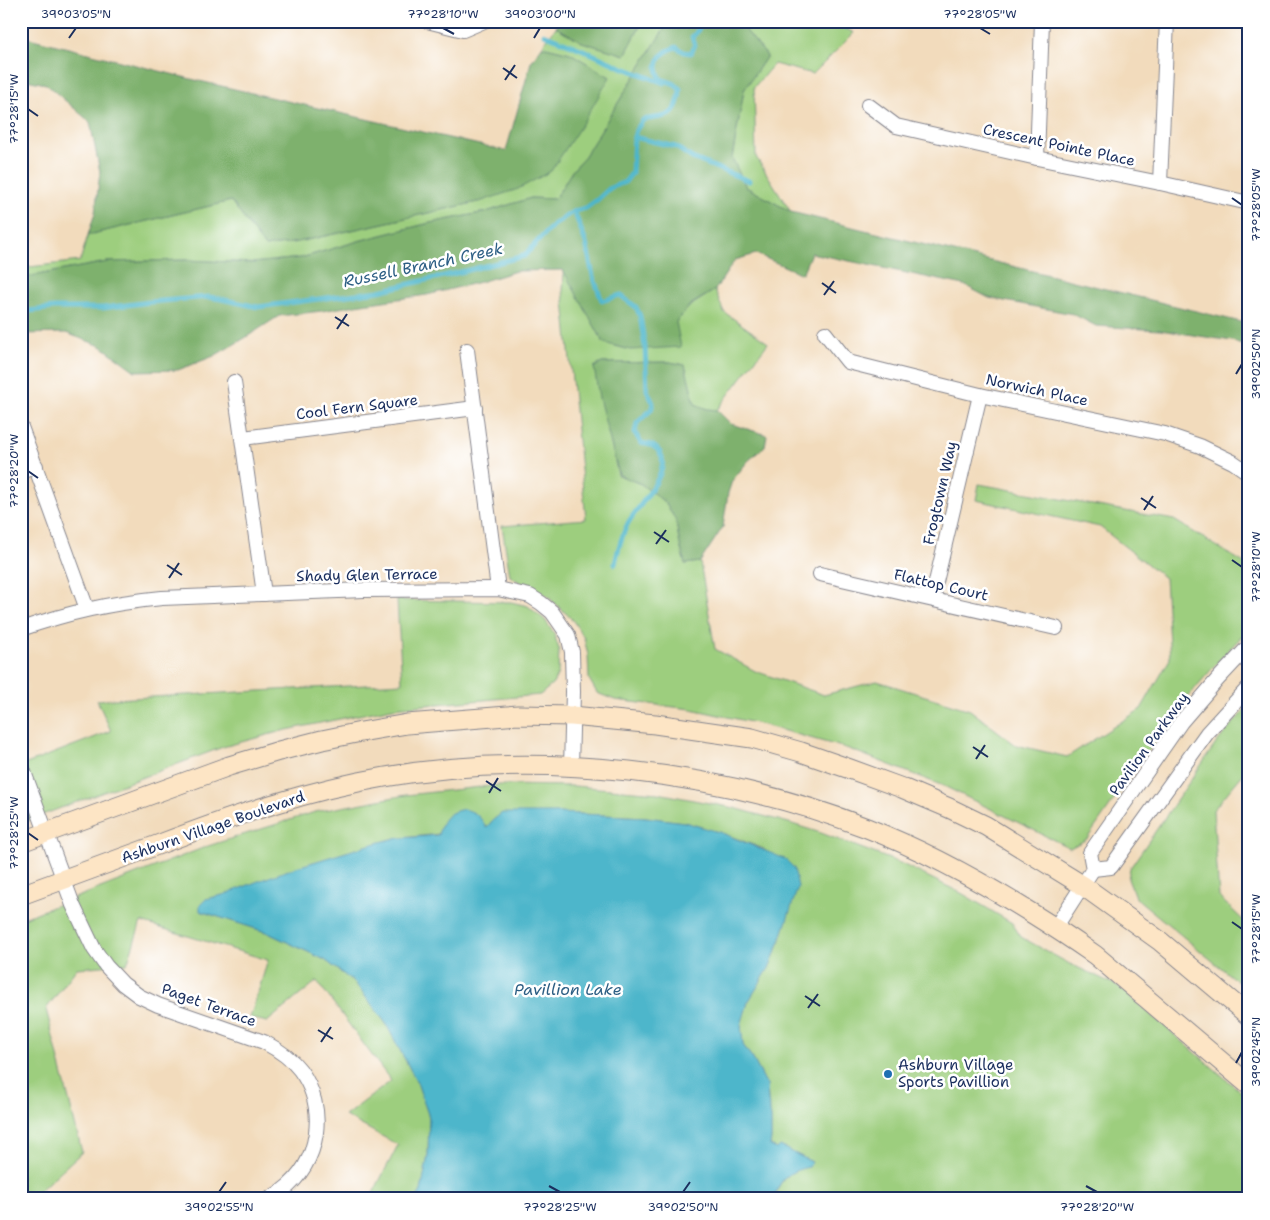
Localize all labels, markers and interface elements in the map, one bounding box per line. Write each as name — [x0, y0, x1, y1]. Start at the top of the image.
text: 39°03'05"N — [41, 6, 111, 22]
text: 77°28'10"W — [407, 6, 479, 22]
text: 39°03'00"N — [504, 6, 576, 22]
text: 77°28'05"W — [943, 6, 1017, 22]
text: 77°28'15"W — [6, 74, 22, 144]
street label: Crescent Pointe Place — [981, 119, 1137, 171]
text: 77°28'05"W — [1248, 168, 1264, 242]
water label: Russell Branch Creek — [341, 238, 505, 292]
text: 39°02'50"N — [1248, 328, 1264, 400]
street label: Norwich Place — [984, 369, 1090, 411]
street label: Cool Fern Square — [295, 390, 419, 424]
text: 77°28'20"W — [6, 434, 22, 508]
street label: Frogtown Way — [918, 439, 962, 547]
text: 77°28'10"W — [1248, 531, 1264, 603]
street label: Shady Glen Terrace — [296, 564, 438, 586]
street label: Flattop Court — [892, 564, 990, 606]
street label: Pavilion Parkway — [1105, 688, 1193, 800]
street label: Ashburn Village Boulevard — [119, 786, 308, 868]
text: 77°28'25"W — [6, 796, 22, 870]
text: 77°28'15"W — [1248, 894, 1264, 964]
street label: Paget Terrace — [159, 979, 259, 1031]
water label: Pavillion Lake — [514, 979, 622, 1000]
text: 39°02'45"N — [1248, 1017, 1264, 1087]
place label: Ashburn Village Sports Pavillion — [898, 1055, 1014, 1092]
marker: Ashburn Village Sports Pavillion — [882, 1068, 894, 1080]
text: 39°02'55"N — [184, 1199, 254, 1215]
text: 77°28'25"W — [523, 1199, 597, 1215]
text: 39°02'50"N — [647, 1199, 719, 1215]
text: 77°28'20"W — [1060, 1199, 1134, 1215]

